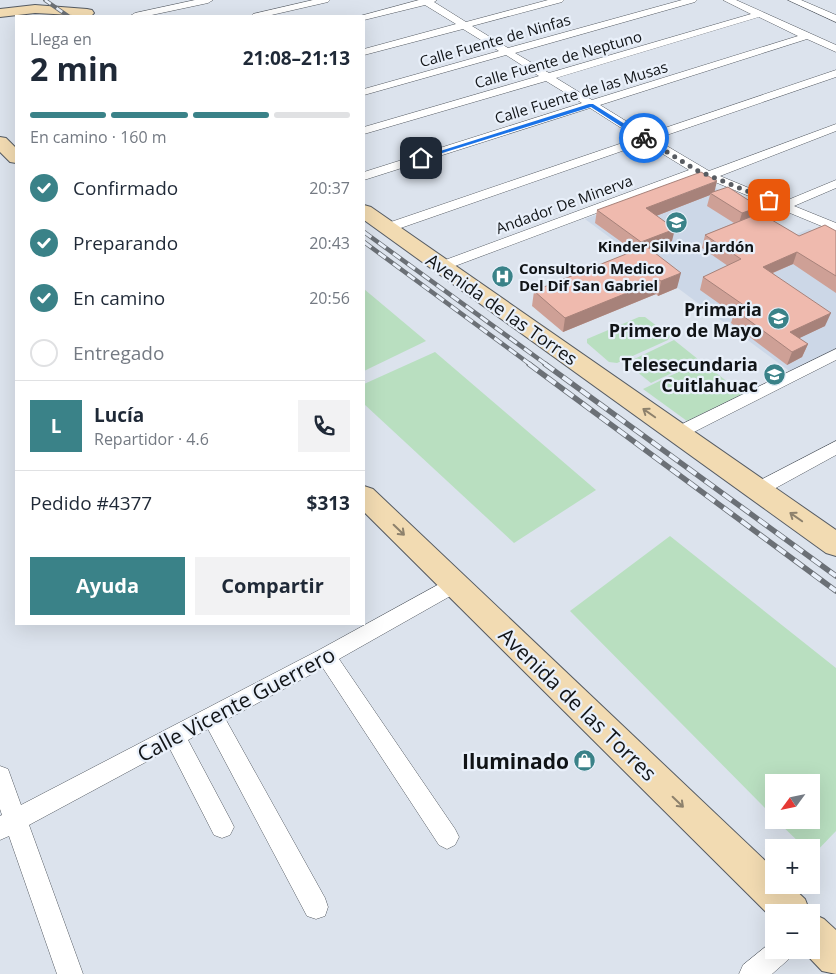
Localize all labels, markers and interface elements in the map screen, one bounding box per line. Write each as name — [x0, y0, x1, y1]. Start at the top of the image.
street label: Calle Fuente de Ninfas — [417, 9, 573, 71]
street label: Calle Fuente de Neptuno — [472, 26, 644, 92]
text: Llega en — [30, 28, 92, 50]
text: 21:08–21:13 — [243, 45, 350, 71]
text: 2 min — [30, 47, 119, 90]
street label: Calle Fuente de las Musas — [492, 56, 670, 128]
courier — [619, 113, 669, 163]
icon: bike — [630, 124, 658, 152]
text: En camino · 160 m — [30, 126, 167, 148]
pin — [400, 137, 442, 179]
icon: home — [407, 144, 435, 172]
street label: Andador De Minerva — [493, 170, 635, 238]
icon: check — [30, 174, 58, 202]
text: Confirmado — [73, 175, 178, 201]
text: 20:37 — [309, 177, 350, 199]
pin — [748, 179, 790, 221]
icon: bag — [755, 186, 783, 214]
school or university icon: Kinder Silvina Jardón — [664, 211, 688, 235]
icon: check — [30, 229, 58, 257]
text: Preparando — [73, 230, 178, 256]
text: 20:43 — [309, 232, 350, 254]
place label: Kinder Silvina Jardón — [598, 236, 754, 256]
street label: Avenida de las Torres — [422, 248, 582, 370]
place label: Consultorio Medico Del Dif San Gabriel — [519, 258, 664, 295]
hospital icon: Consultorio Medico Del Dif San Gabriel — [491, 265, 515, 289]
icon: check — [30, 284, 58, 312]
text: En camino — [73, 285, 165, 311]
text: 20:56 — [309, 287, 350, 309]
place label: Primaria Primero de Mayo — [609, 297, 762, 342]
school or university icon: Primaria Primero de Mayo — [766, 307, 790, 331]
text: Entregado — [73, 340, 164, 366]
place label: Telesecundaria Cuitlahuac — [622, 352, 758, 397]
school or university icon: Telesecundaria Cuitlahuac — [762, 362, 786, 386]
button: phone — [298, 400, 350, 452]
text: Lucía — [94, 402, 144, 428]
one-way arrow — [642, 408, 656, 418]
text: L — [51, 413, 61, 439]
text: Repartidor · 4.6 — [94, 428, 209, 450]
text: Pedido #4377 — [30, 490, 152, 516]
text: $313 — [307, 490, 350, 516]
one-way arrow — [789, 512, 803, 522]
one-way arrow — [392, 524, 404, 536]
button: Ayuda — [30, 557, 185, 615]
button: Compartir — [195, 557, 350, 615]
street label: Avenida de las Torres — [493, 621, 663, 787]
street label: Calle Vicente Guerrero — [132, 640, 340, 768]
place label: Iluminado — [462, 747, 569, 775]
shop icon: Iluminado — [573, 749, 597, 773]
north arrow — [765, 774, 820, 829]
map controls — [765, 774, 820, 959]
one-way arrow — [672, 796, 685, 808]
button: + — [765, 839, 820, 894]
button: − — [765, 904, 820, 959]

